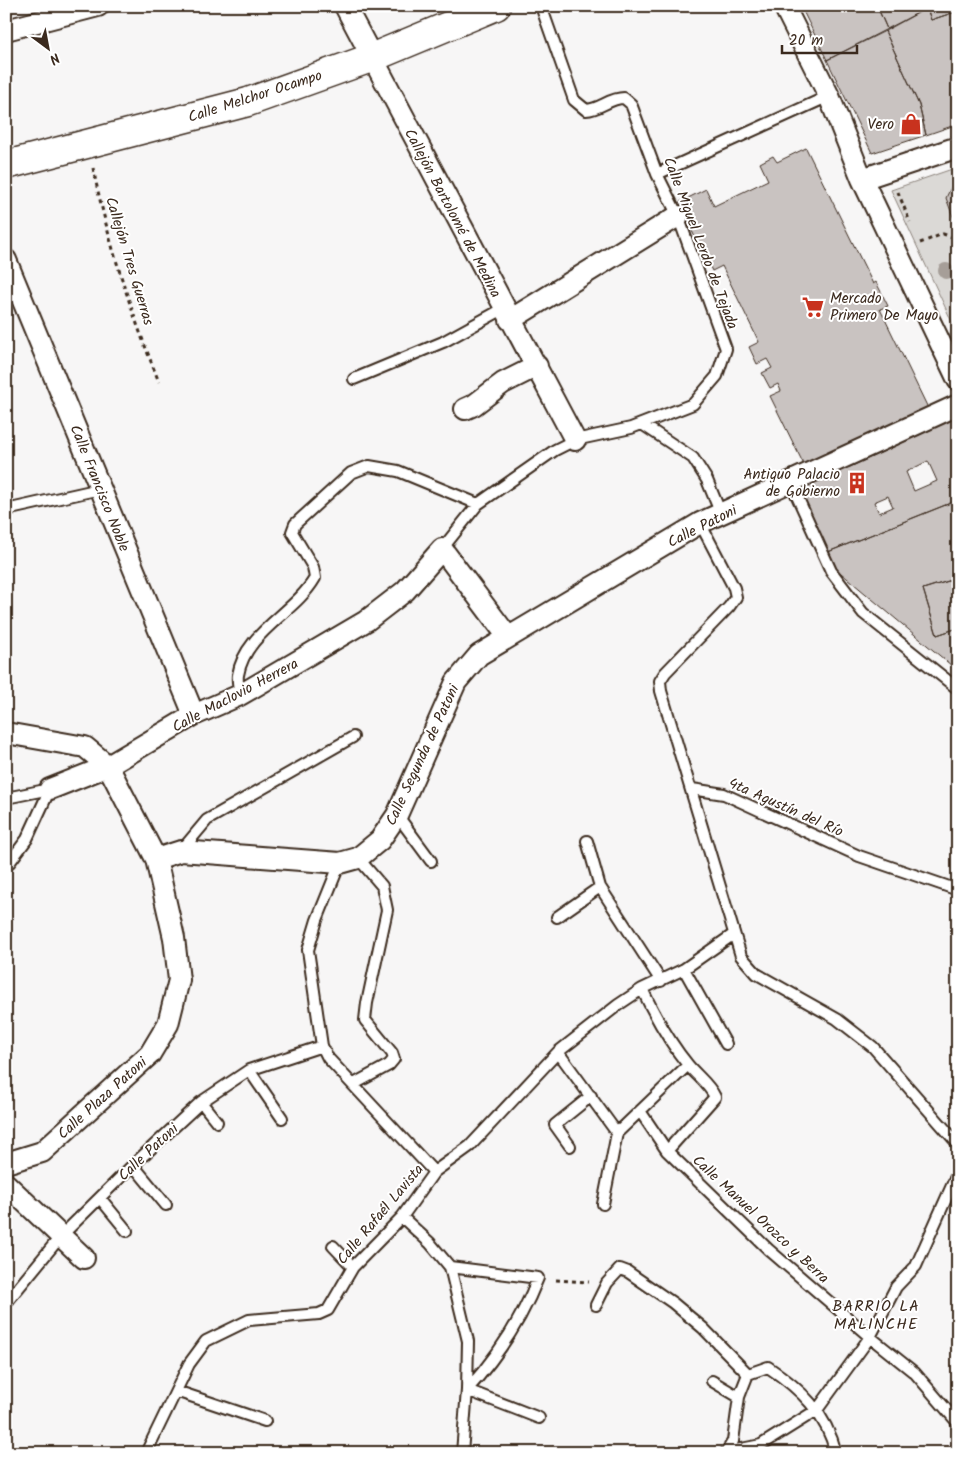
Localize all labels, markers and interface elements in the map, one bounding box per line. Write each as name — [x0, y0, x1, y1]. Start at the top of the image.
north arrow — [22, 22, 72, 72]
scale bar — [782, 22, 856, 54]
text: 20 m — [789, 29, 823, 53]
text: N — [45, 47, 64, 70]
street label: Calle Melchor Ocampo — [185, 64, 326, 130]
shop icon: Vero — [898, 111, 924, 137]
place label: Vero — [868, 113, 894, 137]
street label: Callejón Bartolomé de Medina — [397, 124, 507, 302]
street label: Calle Miguel Lerdo de Tejada — [656, 154, 744, 333]
street label: Callejón Tres Guerras — [98, 194, 160, 329]
place label: Mercado Primero De Mayo — [830, 287, 938, 328]
supermarket icon: Mercado Primero De Mayo — [800, 294, 826, 320]
street label: Calle Francisco Noble — [63, 421, 136, 556]
place label: Antiguo Palacio de Gobierno — [743, 463, 840, 504]
building icon: Antiguo Palacio de Gobierno — [844, 470, 870, 496]
street label: Calle Patoni — [663, 498, 743, 555]
street label: Calle Maclovio Herrera — [168, 652, 303, 739]
street label: Calle Segunda de Patoni — [380, 680, 467, 830]
street label: 4ta Agustín del Río — [724, 772, 847, 844]
street label: Calle Plaza Patoni — [52, 1051, 154, 1146]
street label: Calle Patoni — [113, 1117, 186, 1187]
street label: Calle Manuel Orozco y Berra — [686, 1150, 834, 1290]
street label: Calle Rafaél Lavista — [331, 1159, 430, 1270]
district label: BARRIO LA MALINCHE — [832, 1294, 920, 1337]

